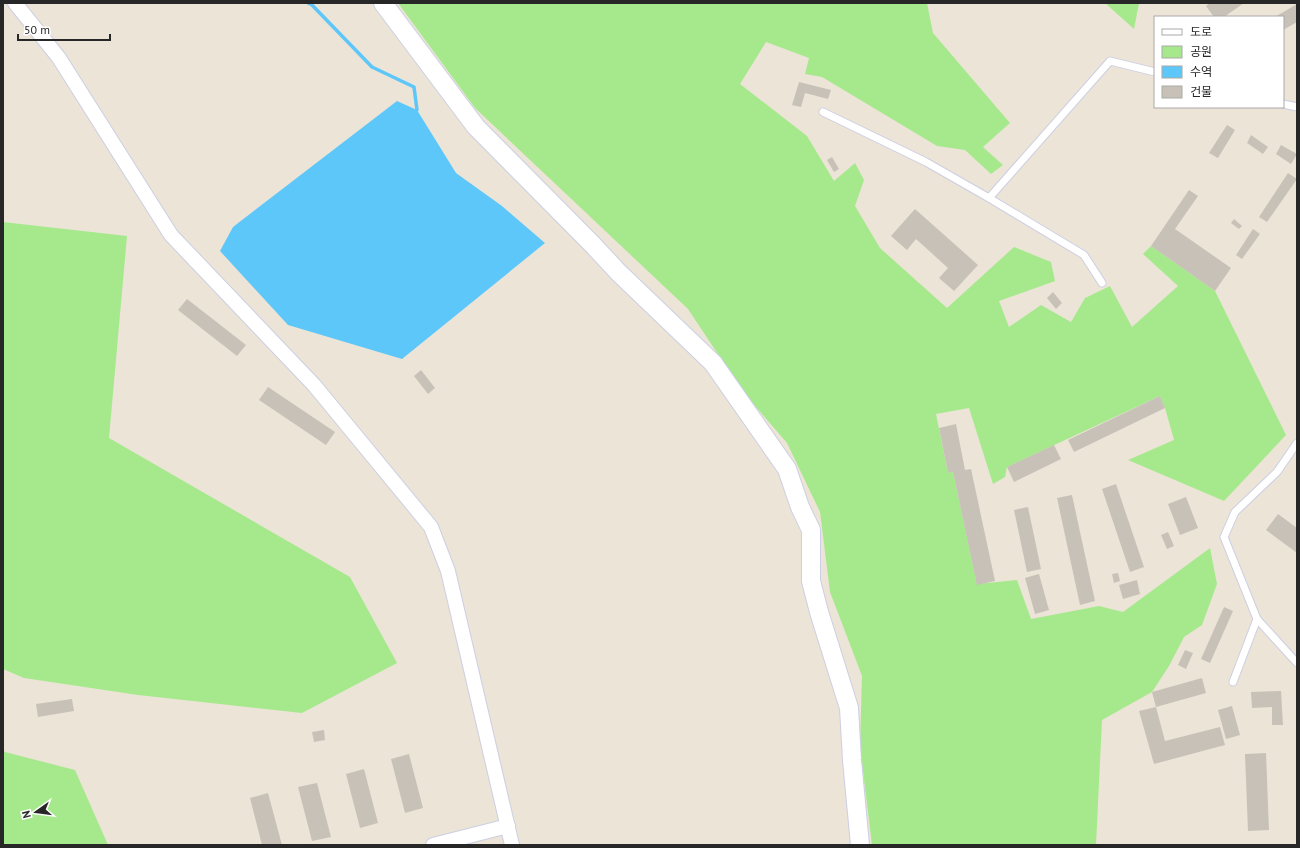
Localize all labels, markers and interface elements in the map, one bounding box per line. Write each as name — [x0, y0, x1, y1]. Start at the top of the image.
scale bar — [18, 16, 110, 42]
legend — [1154, 16, 1284, 108]
text: 50 m — [24, 22, 50, 37]
text: 도로 — [1190, 24, 1212, 39]
text: 공원 — [1190, 44, 1212, 59]
text: 수역 — [1190, 64, 1212, 79]
text: 건물 — [1190, 84, 1212, 99]
north arrow — [16, 792, 56, 832]
text: N — [19, 809, 34, 820]

